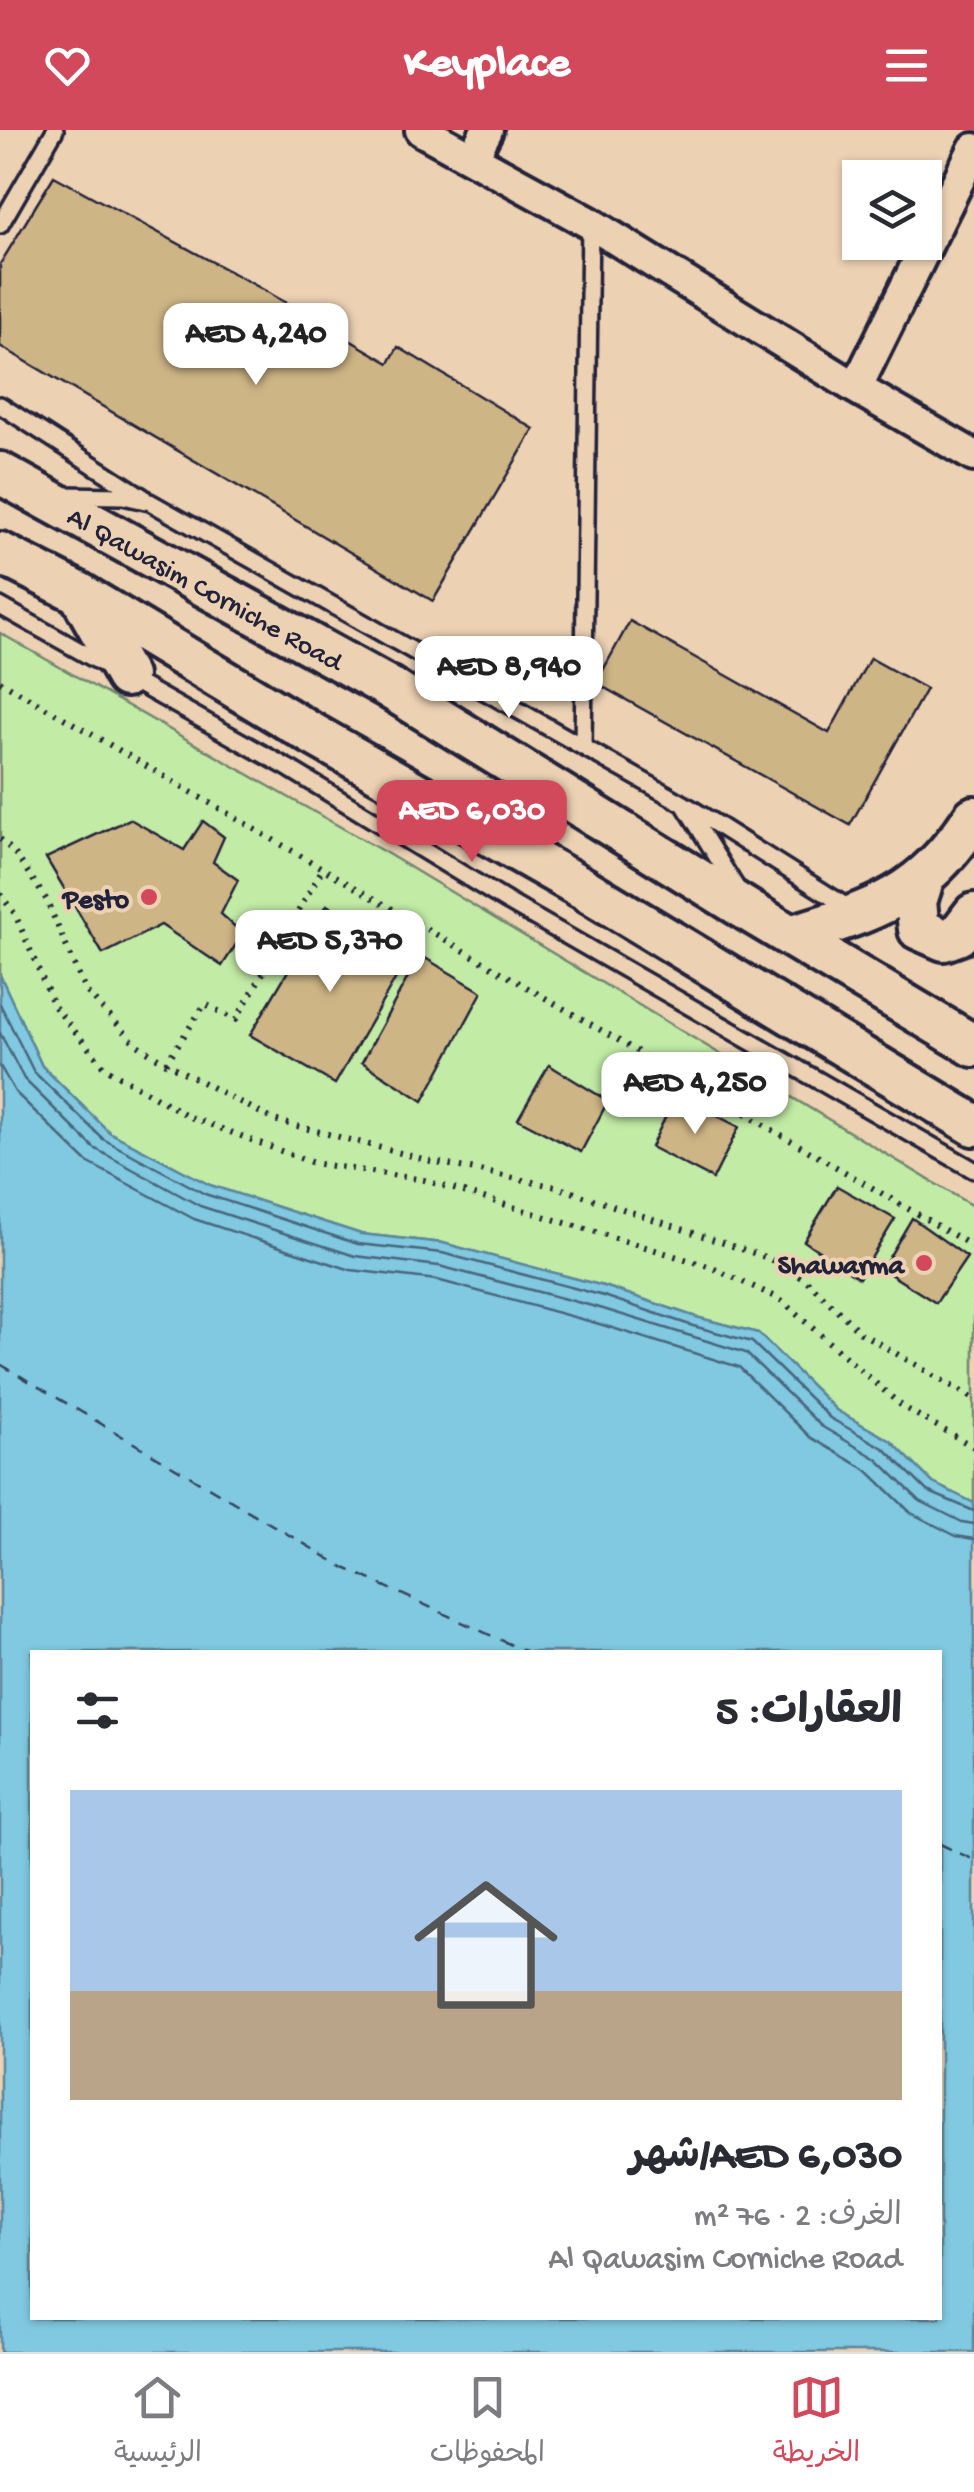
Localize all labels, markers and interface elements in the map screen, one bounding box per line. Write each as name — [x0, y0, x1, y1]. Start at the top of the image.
icon: heart — [40, 38, 95, 93]
icon: menu — [879, 38, 934, 93]
text: Keyplace — [404, 39, 570, 92]
map controls — [842, 160, 942, 260]
button: layers — [842, 160, 942, 260]
pin: AED 4,240 — [142, 303, 370, 388]
text: AED 4,240 — [185, 316, 327, 354]
street label: Al Qawasim Corniche Road — [60, 501, 349, 682]
pin: AED 8,940 — [395, 636, 623, 721]
text: AED 8,940 — [437, 649, 581, 687]
pin: AED 6,030 — [358, 780, 586, 865]
text: AED 6,030 — [399, 793, 545, 831]
place label: Pesto — [61, 885, 129, 918]
marker: Pesto — [138, 886, 160, 908]
pin: AED 5,370 — [216, 910, 444, 995]
text: AED 5,370 — [257, 923, 403, 961]
pin: AED 4,250 — [581, 1052, 809, 1137]
text: AED 4,250 — [623, 1065, 767, 1103]
place label: Shawarma — [778, 1251, 905, 1284]
marker: Shawarma — [913, 1252, 935, 1274]
icon: filters — [70, 1683, 125, 1738]
text: العقارات: 5 — [716, 1690, 902, 1739]
icon: home — [396, 1855, 576, 2035]
text: AED 6,030/شهر — [630, 2134, 902, 2183]
text: الغرف: 2 · 76 m² — [694, 2199, 902, 2237]
text: Al Qawasim Corniche Road — [548, 2242, 902, 2280]
tab: الرئيسية — [114, 2370, 202, 2476]
tab: المحفوظات — [430, 2370, 545, 2476]
tab: الخريطة — [773, 2370, 860, 2476]

